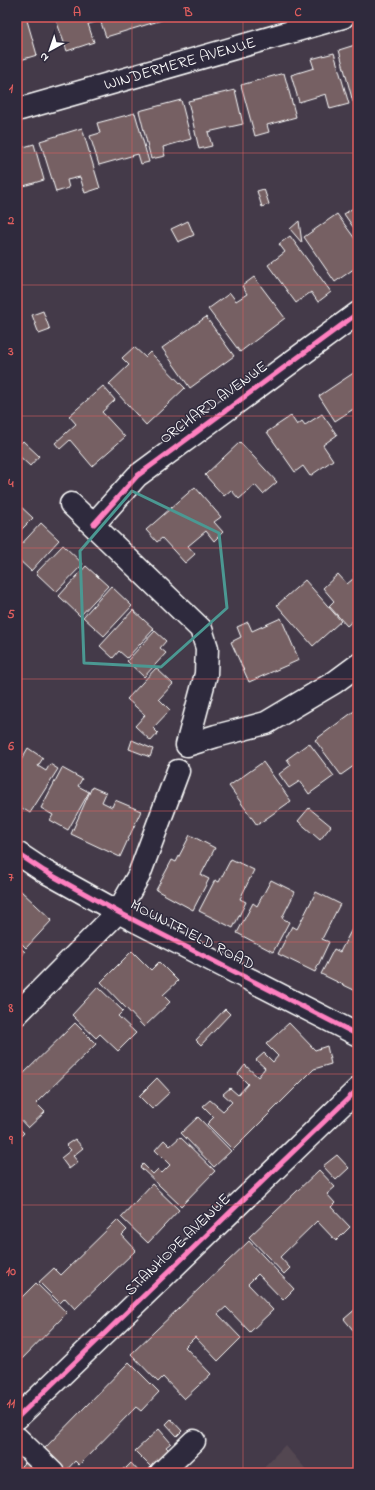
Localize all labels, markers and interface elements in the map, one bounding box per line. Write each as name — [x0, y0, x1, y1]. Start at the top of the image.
text: A — [73, 3, 81, 22]
text: B — [183, 3, 193, 22]
text: C — [294, 3, 302, 22]
north arrow — [30, 30, 70, 70]
street label: WINDERMERE AVENUE — [101, 31, 259, 97]
text: N — [36, 48, 52, 65]
text: 1 — [9, 79, 14, 98]
text: 2 — [7, 211, 15, 230]
text: 3 — [7, 342, 14, 361]
street label: ORCHARD AVENUE — [155, 355, 273, 451]
text: 4 — [7, 474, 14, 493]
text: 5 — [7, 605, 15, 624]
text: 6 — [7, 737, 14, 756]
text: 7 — [8, 868, 14, 887]
street label: MOUNTFIELD ROAD — [126, 893, 258, 977]
text: 8 — [8, 999, 14, 1018]
text: 9 — [8, 1131, 14, 1150]
street label: STANHOPE AVENUE — [119, 1188, 237, 1302]
text: 10 — [6, 1262, 16, 1281]
text: 11 — [7, 1394, 16, 1413]

